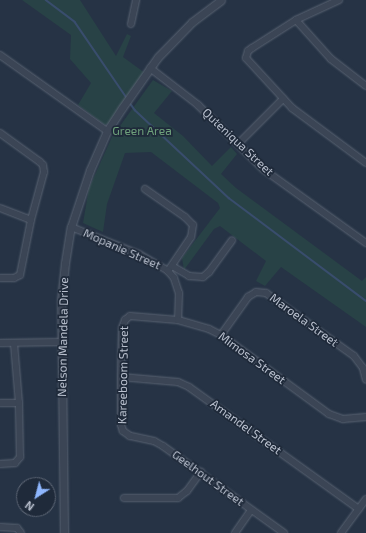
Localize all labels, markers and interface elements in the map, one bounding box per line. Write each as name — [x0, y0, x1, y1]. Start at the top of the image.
street label: Quteniqua Street — [199, 105, 277, 179]
park label: Green Area — [112, 124, 172, 138]
street label: Mopanie Street — [81, 225, 163, 273]
street label: Nelson Mandela Drive — [55, 277, 71, 397]
street label: Maroela Street — [267, 290, 341, 350]
street label: Kareeboom Street — [115, 326, 131, 424]
street label: Mimosa Street — [216, 329, 288, 387]
street label: Amandel Street — [208, 396, 284, 458]
street label: Geelhout Street — [169, 447, 247, 509]
north arrow — [16, 477, 56, 517]
text: N — [22, 499, 36, 514]

